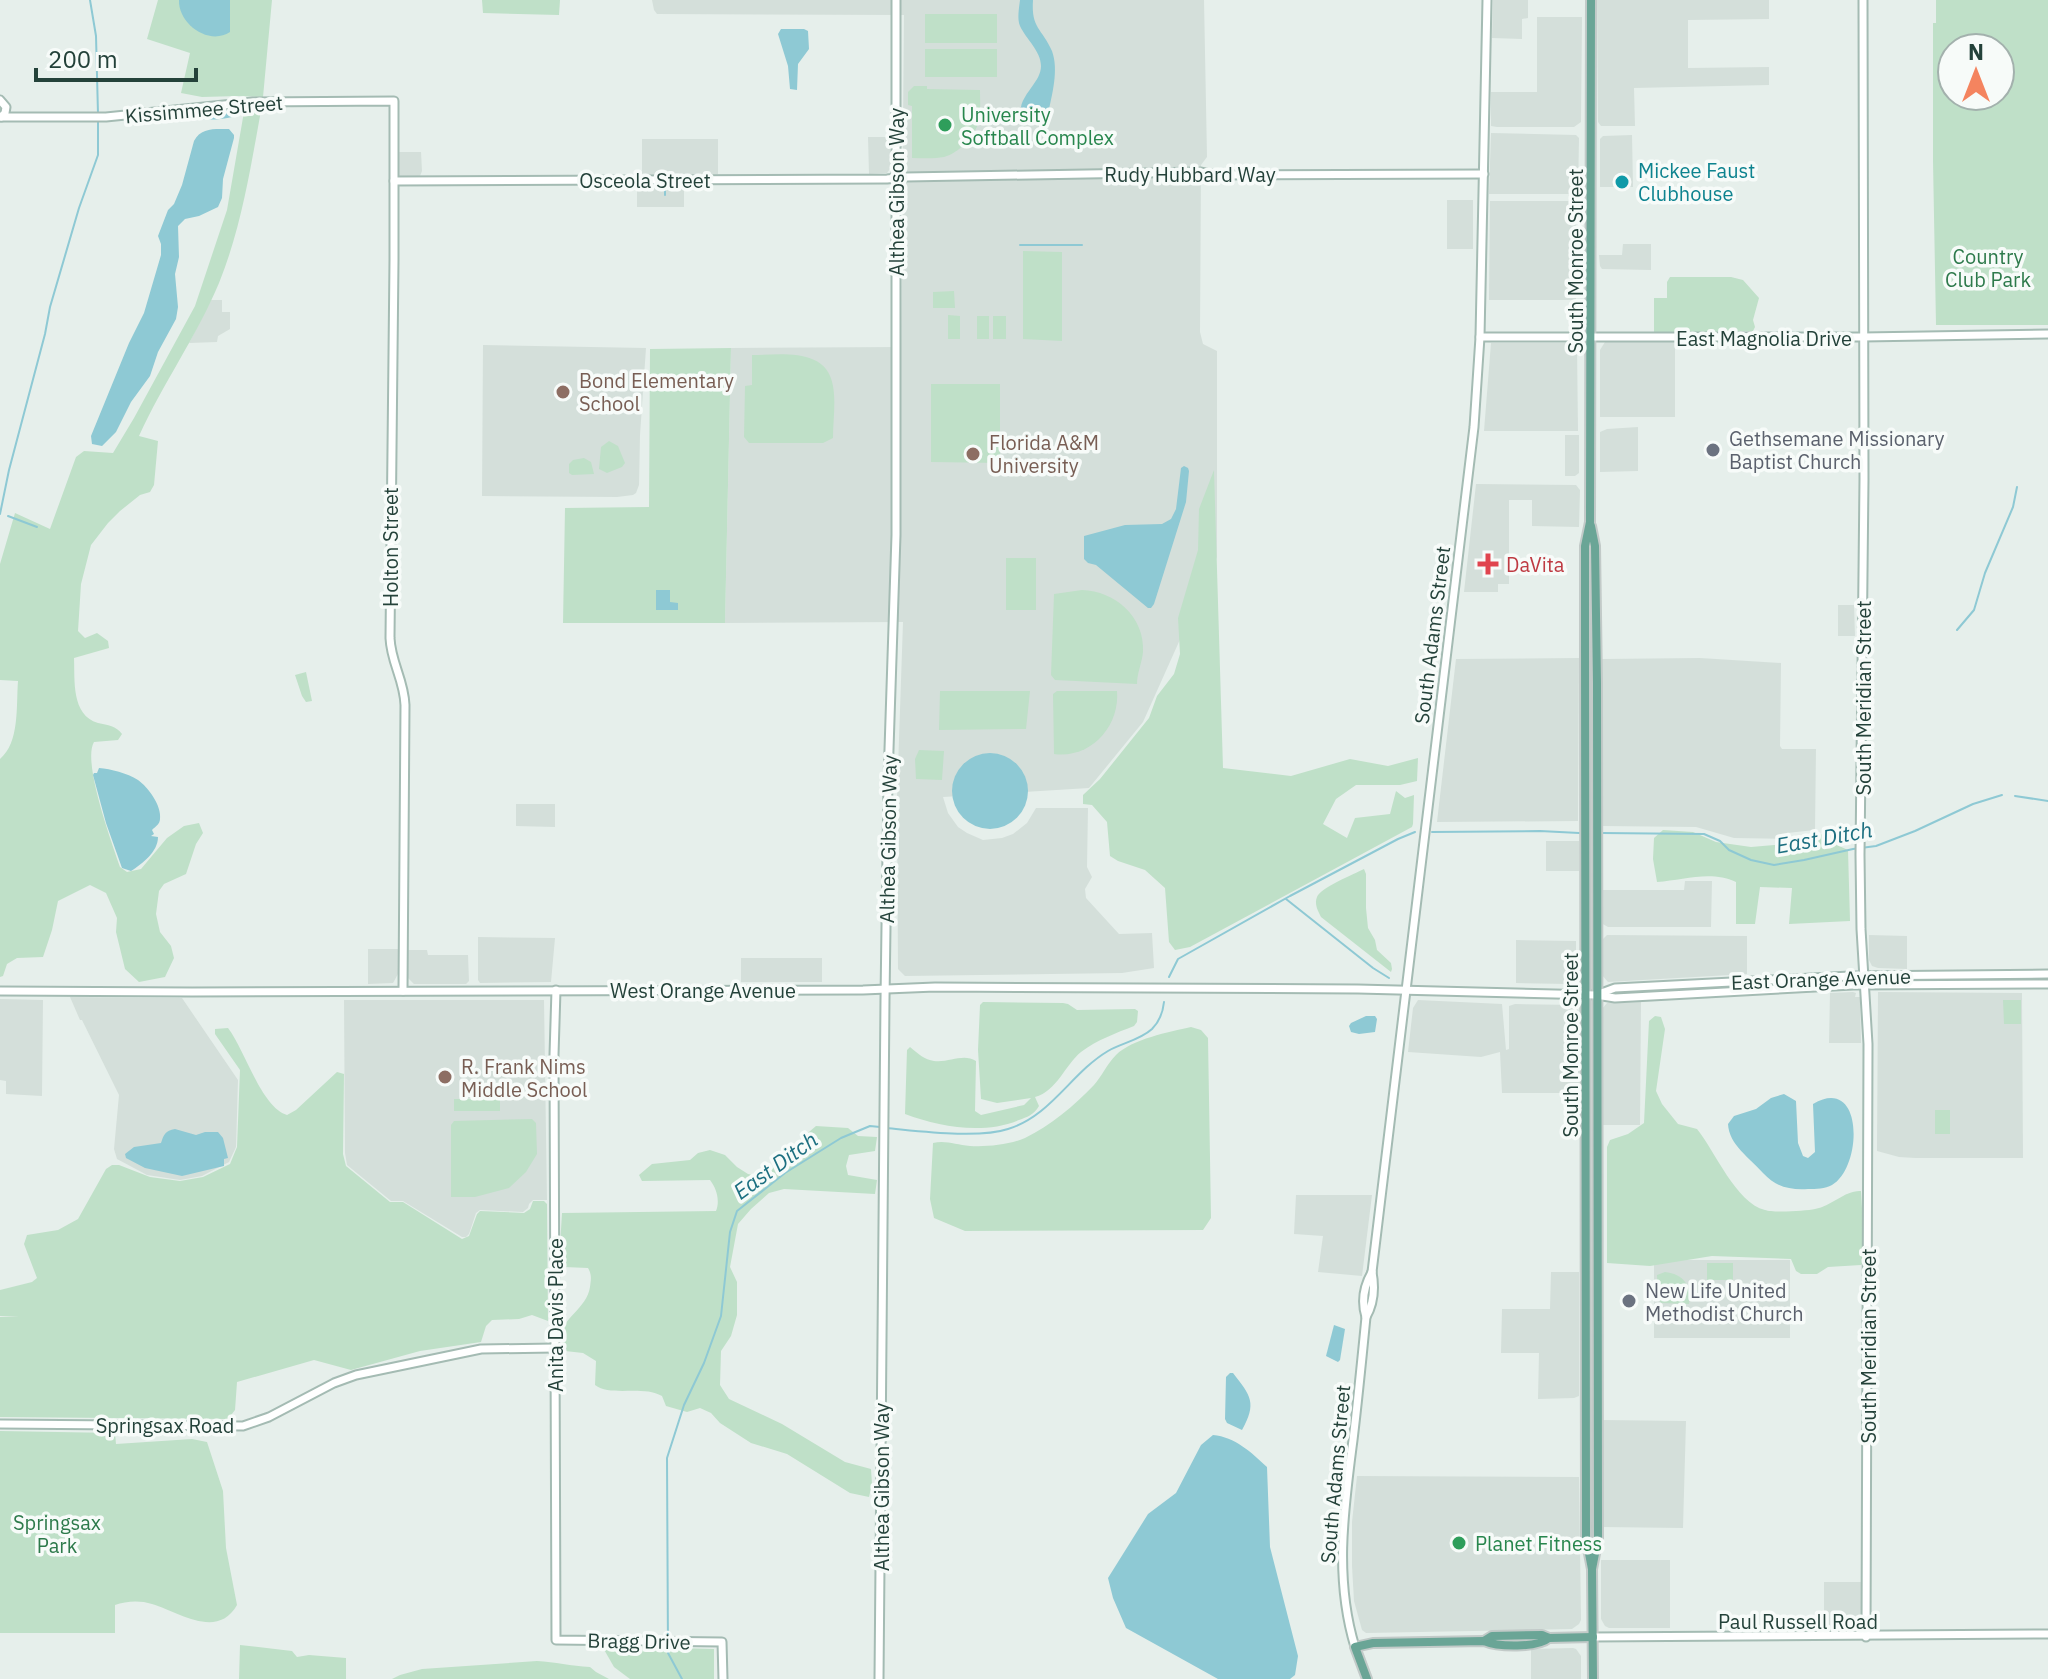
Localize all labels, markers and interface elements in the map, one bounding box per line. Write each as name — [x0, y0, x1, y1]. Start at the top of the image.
scale bar — [36, 32, 196, 82]
north arrow — [1936, 32, 2016, 112]
text: N — [1968, 37, 1984, 66]
text: 200 m — [48, 43, 118, 75]
street label: Kissimmee Street — [124, 89, 284, 129]
place label: University Softball Complex — [961, 101, 1114, 151]
street label: Althea Gibson Way — [883, 108, 910, 276]
marker: University Softball Complex — [936, 116, 954, 134]
place label: Mickee Faust Clubhouse — [1638, 157, 1755, 207]
street label: Rudy Hubbard Way — [1104, 161, 1276, 188]
street label: Osceola Street — [579, 167, 711, 194]
street label: South Monroe Street — [1562, 168, 1589, 354]
marker: Mickee Faust Clubhouse — [1613, 173, 1631, 191]
park label: Country Club Park — [1945, 243, 2031, 293]
street label: East Magnolia Drive — [1676, 325, 1852, 352]
place label: Bond Elementary School — [579, 367, 734, 417]
marker: Bond Elementary School — [554, 383, 572, 401]
place label: Gethsemane Missionary Baptist Church — [1729, 425, 1945, 475]
place label: Florida A&M University — [989, 429, 1099, 479]
marker: Gethsemane Missionary Baptist Church — [1704, 441, 1722, 459]
marker: Florida A&M University — [964, 445, 982, 463]
street label: Holton Street — [377, 487, 404, 607]
street label: South Adams Street — [1408, 544, 1456, 726]
place label: DaVita — [1506, 551, 1565, 578]
marker: DaVita — [1477, 553, 1499, 575]
street label: South Meridian Street — [1850, 600, 1877, 796]
street label: Althea Gibson Way — [873, 754, 903, 924]
water label: East Ditch — [1773, 814, 1875, 860]
street label: South Monroe Street — [1557, 952, 1584, 1138]
street label: East Orange Avenue — [1731, 962, 1911, 996]
street label: West Orange Avenue — [610, 977, 796, 1004]
place label: R. Frank Nims Middle School — [461, 1053, 587, 1103]
marker: R. Frank Nims Middle School — [436, 1068, 454, 1086]
water label: East Ditch — [727, 1125, 823, 1205]
street label: Anita Davis Place — [542, 1238, 569, 1392]
street label: South Meridian Street — [1855, 1248, 1882, 1444]
place label: New Life United Methodist Church — [1645, 1277, 1804, 1327]
marker: New Life United Methodist Church — [1620, 1292, 1638, 1310]
street label: South Adams Street — [1314, 1384, 1356, 1564]
street label: Althea Gibson Way — [868, 1403, 895, 1571]
street label: Springsax Road — [96, 1412, 234, 1439]
park label: Springsax Park — [13, 1509, 101, 1559]
place label: Planet Fitness — [1475, 1530, 1602, 1557]
marker: Planet Fitness — [1450, 1534, 1468, 1552]
street label: Paul Russell Road — [1718, 1608, 1878, 1635]
street label: Bragg Drive — [587, 1627, 691, 1655]

